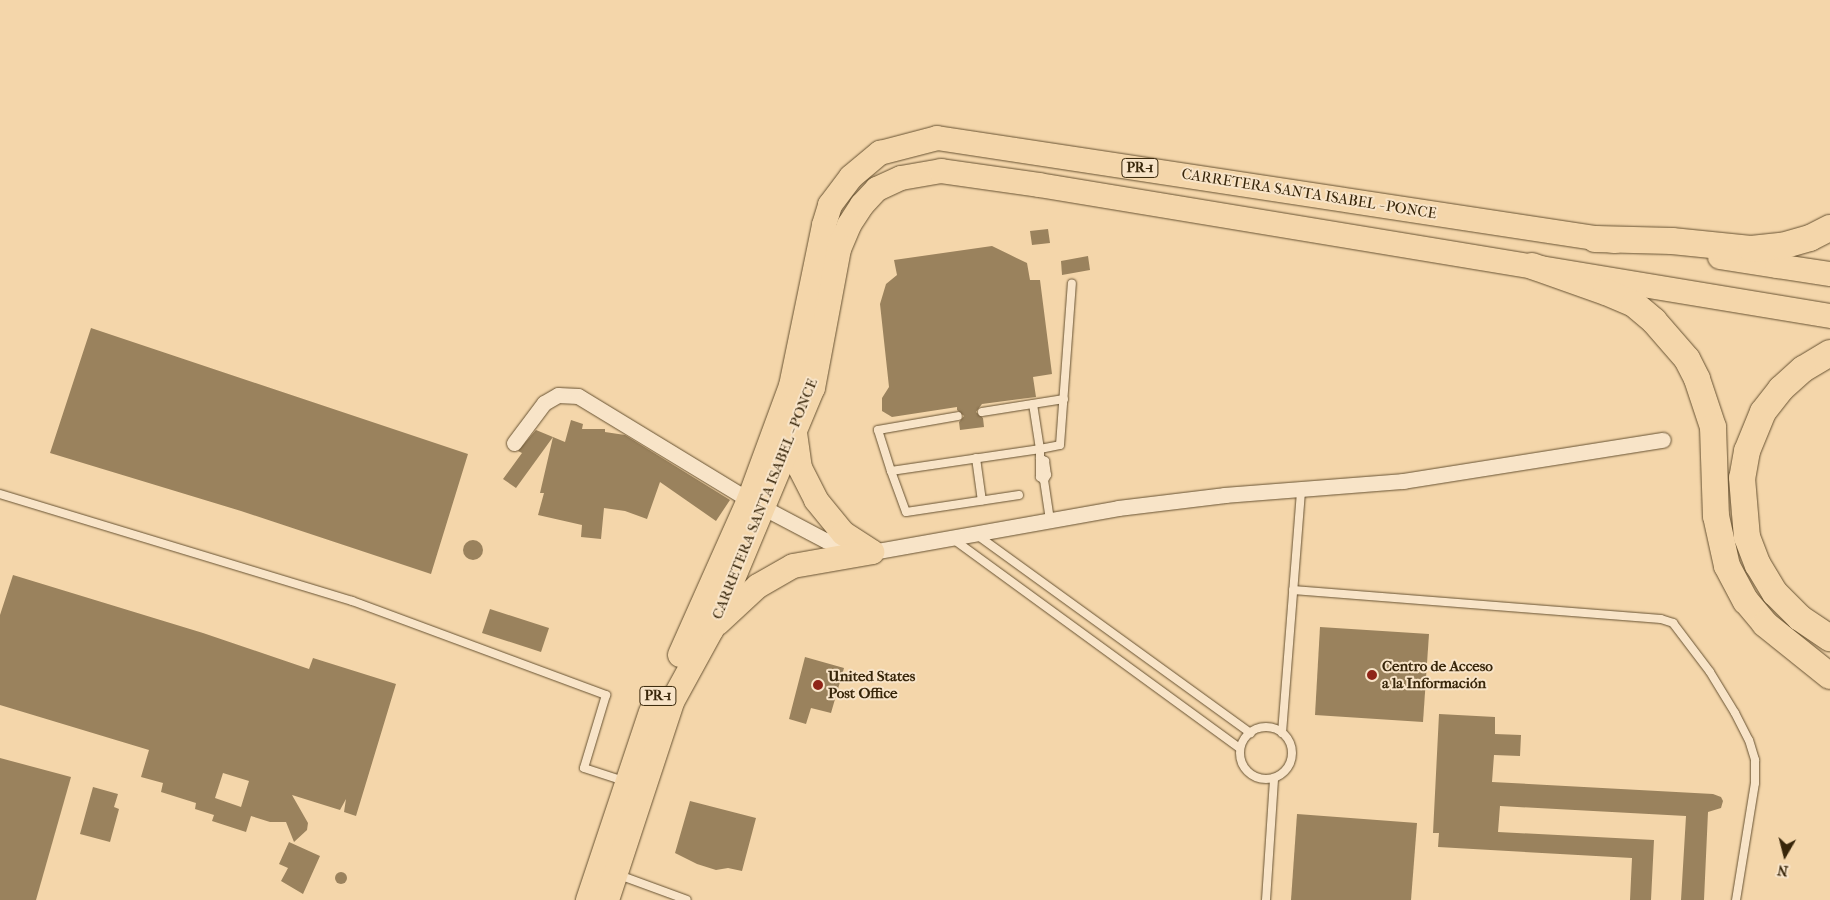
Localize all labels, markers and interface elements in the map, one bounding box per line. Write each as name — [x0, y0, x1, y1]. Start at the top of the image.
road number: PR-1 — [1121, 156, 1159, 180]
street label: CARRETERA SANTA ISABEL - PONCE — [1180, 165, 1438, 223]
street label: CARRETERA SANTA ISABEL - PONCE — [708, 376, 822, 622]
place label: Centro de Acceso a la Información — [1382, 657, 1493, 692]
place label: United States Post Office — [828, 667, 915, 702]
marker: Centro de Acceso a la Información — [1366, 669, 1378, 681]
marker: United States Post Office — [812, 679, 824, 691]
road number: PR-1 — [639, 684, 677, 708]
north arrow — [1760, 830, 1810, 880]
text: N — [1776, 861, 1789, 880]

